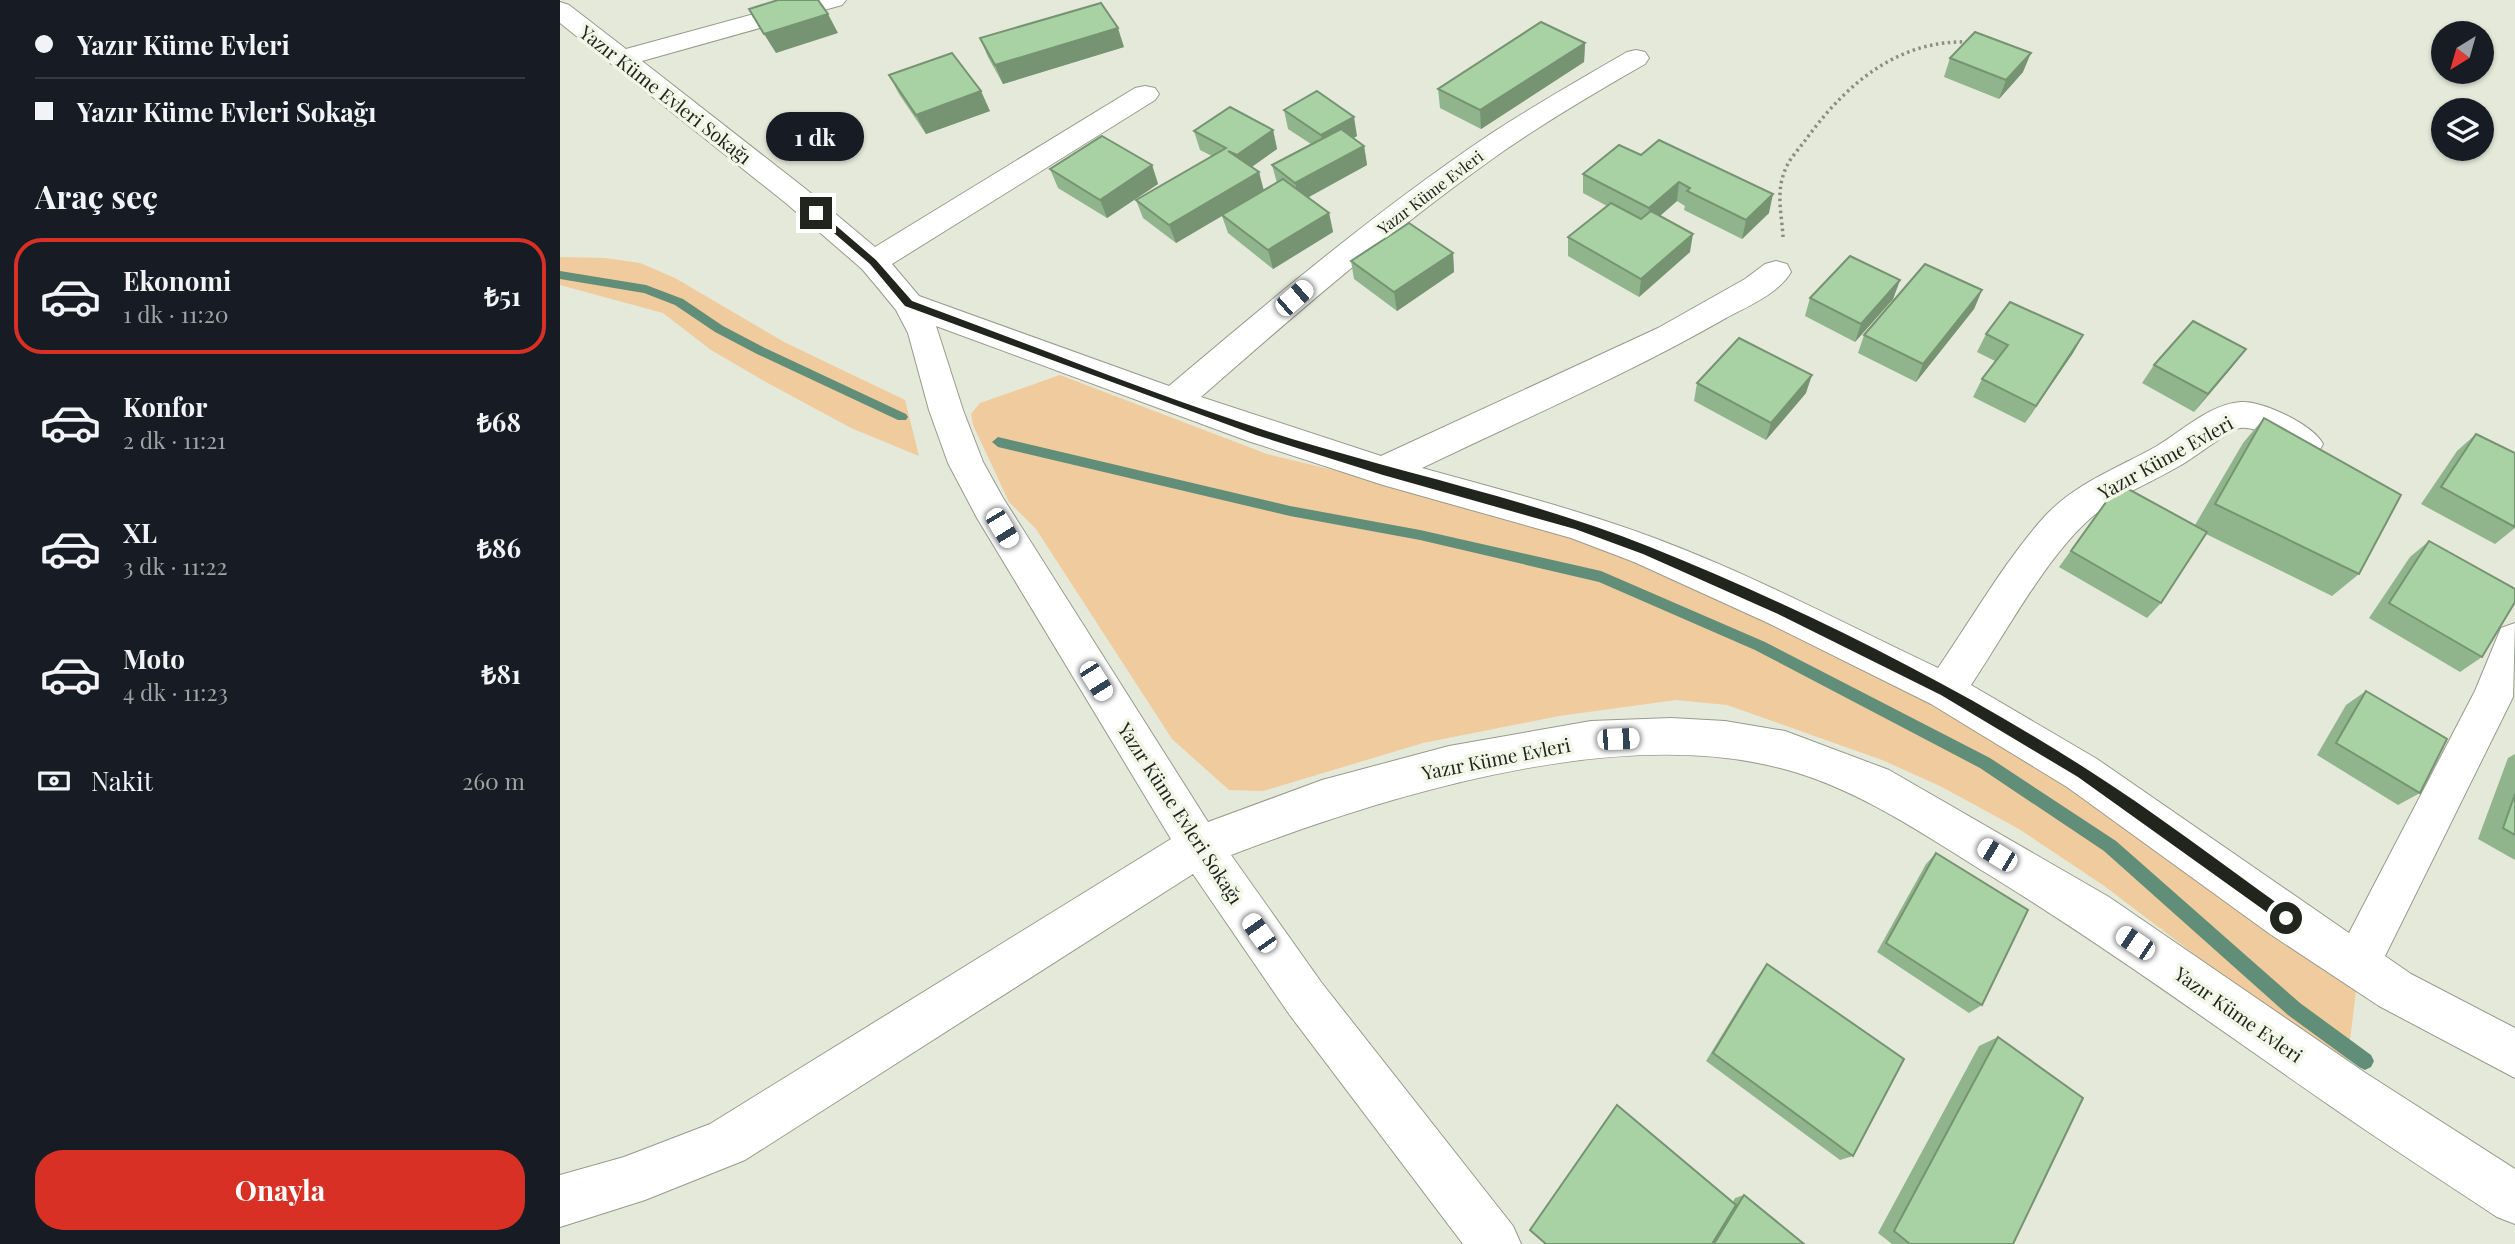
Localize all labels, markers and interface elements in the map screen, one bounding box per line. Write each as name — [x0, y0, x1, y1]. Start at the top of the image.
street label: Yazır Küme Evleri Sokağı — [574, 18, 758, 170]
north arrow — [2431, 21, 2494, 84]
map controls — [2431, 21, 2494, 161]
text: Yazır Küme Evleri — [77, 27, 290, 62]
text: Yazır Küme Evleri Sokağı — [77, 94, 376, 129]
button: layers — [2431, 98, 2494, 161]
callout: 1 dk — [767, 111, 865, 160]
text: 1 dk — [794, 121, 836, 152]
street label: Yazır Küme Evleri — [1372, 145, 1487, 239]
text: Araç seç — [35, 174, 158, 217]
route end — [800, 197, 832, 229]
text: Ekonomi — [123, 263, 231, 298]
icon: car — [39, 265, 102, 328]
car — [1272, 276, 1317, 320]
text: ₺51 — [484, 278, 521, 313]
text: 1 dk · 11:20 — [123, 298, 228, 329]
text: Konfor — [123, 389, 207, 424]
icon: car — [39, 391, 102, 454]
text: ₺68 — [477, 404, 521, 439]
street label: Yazır Küme Evleri — [2092, 409, 2238, 505]
text: 2 dk · 11:21 — [123, 424, 226, 455]
car — [983, 505, 1022, 551]
text: XL — [123, 515, 157, 550]
icon: car — [39, 517, 102, 580]
text: ₺86 — [477, 530, 521, 565]
text: 3 dk · 11:22 — [123, 550, 228, 581]
text: Moto — [123, 641, 185, 676]
icon: car — [39, 643, 102, 706]
text: ₺81 — [482, 656, 521, 691]
car — [1076, 658, 1117, 704]
text: 4 dk · 11:23 — [123, 676, 228, 707]
street label: Yazır Küme Evleri Sokağı — [1112, 716, 1250, 909]
car — [1597, 728, 1640, 750]
street label: Yazır Küme Evleri — [1419, 731, 1573, 785]
icon: cash — [35, 762, 73, 800]
text: Nakit — [91, 763, 153, 798]
text: 260 m — [462, 765, 525, 796]
car — [1974, 835, 2021, 875]
route start — [2270, 902, 2302, 934]
car — [1239, 910, 1280, 956]
car — [2112, 923, 2159, 963]
street label: Yazır Küme Evleri — [2169, 960, 2309, 1068]
button: Onayla — [35, 1150, 525, 1230]

